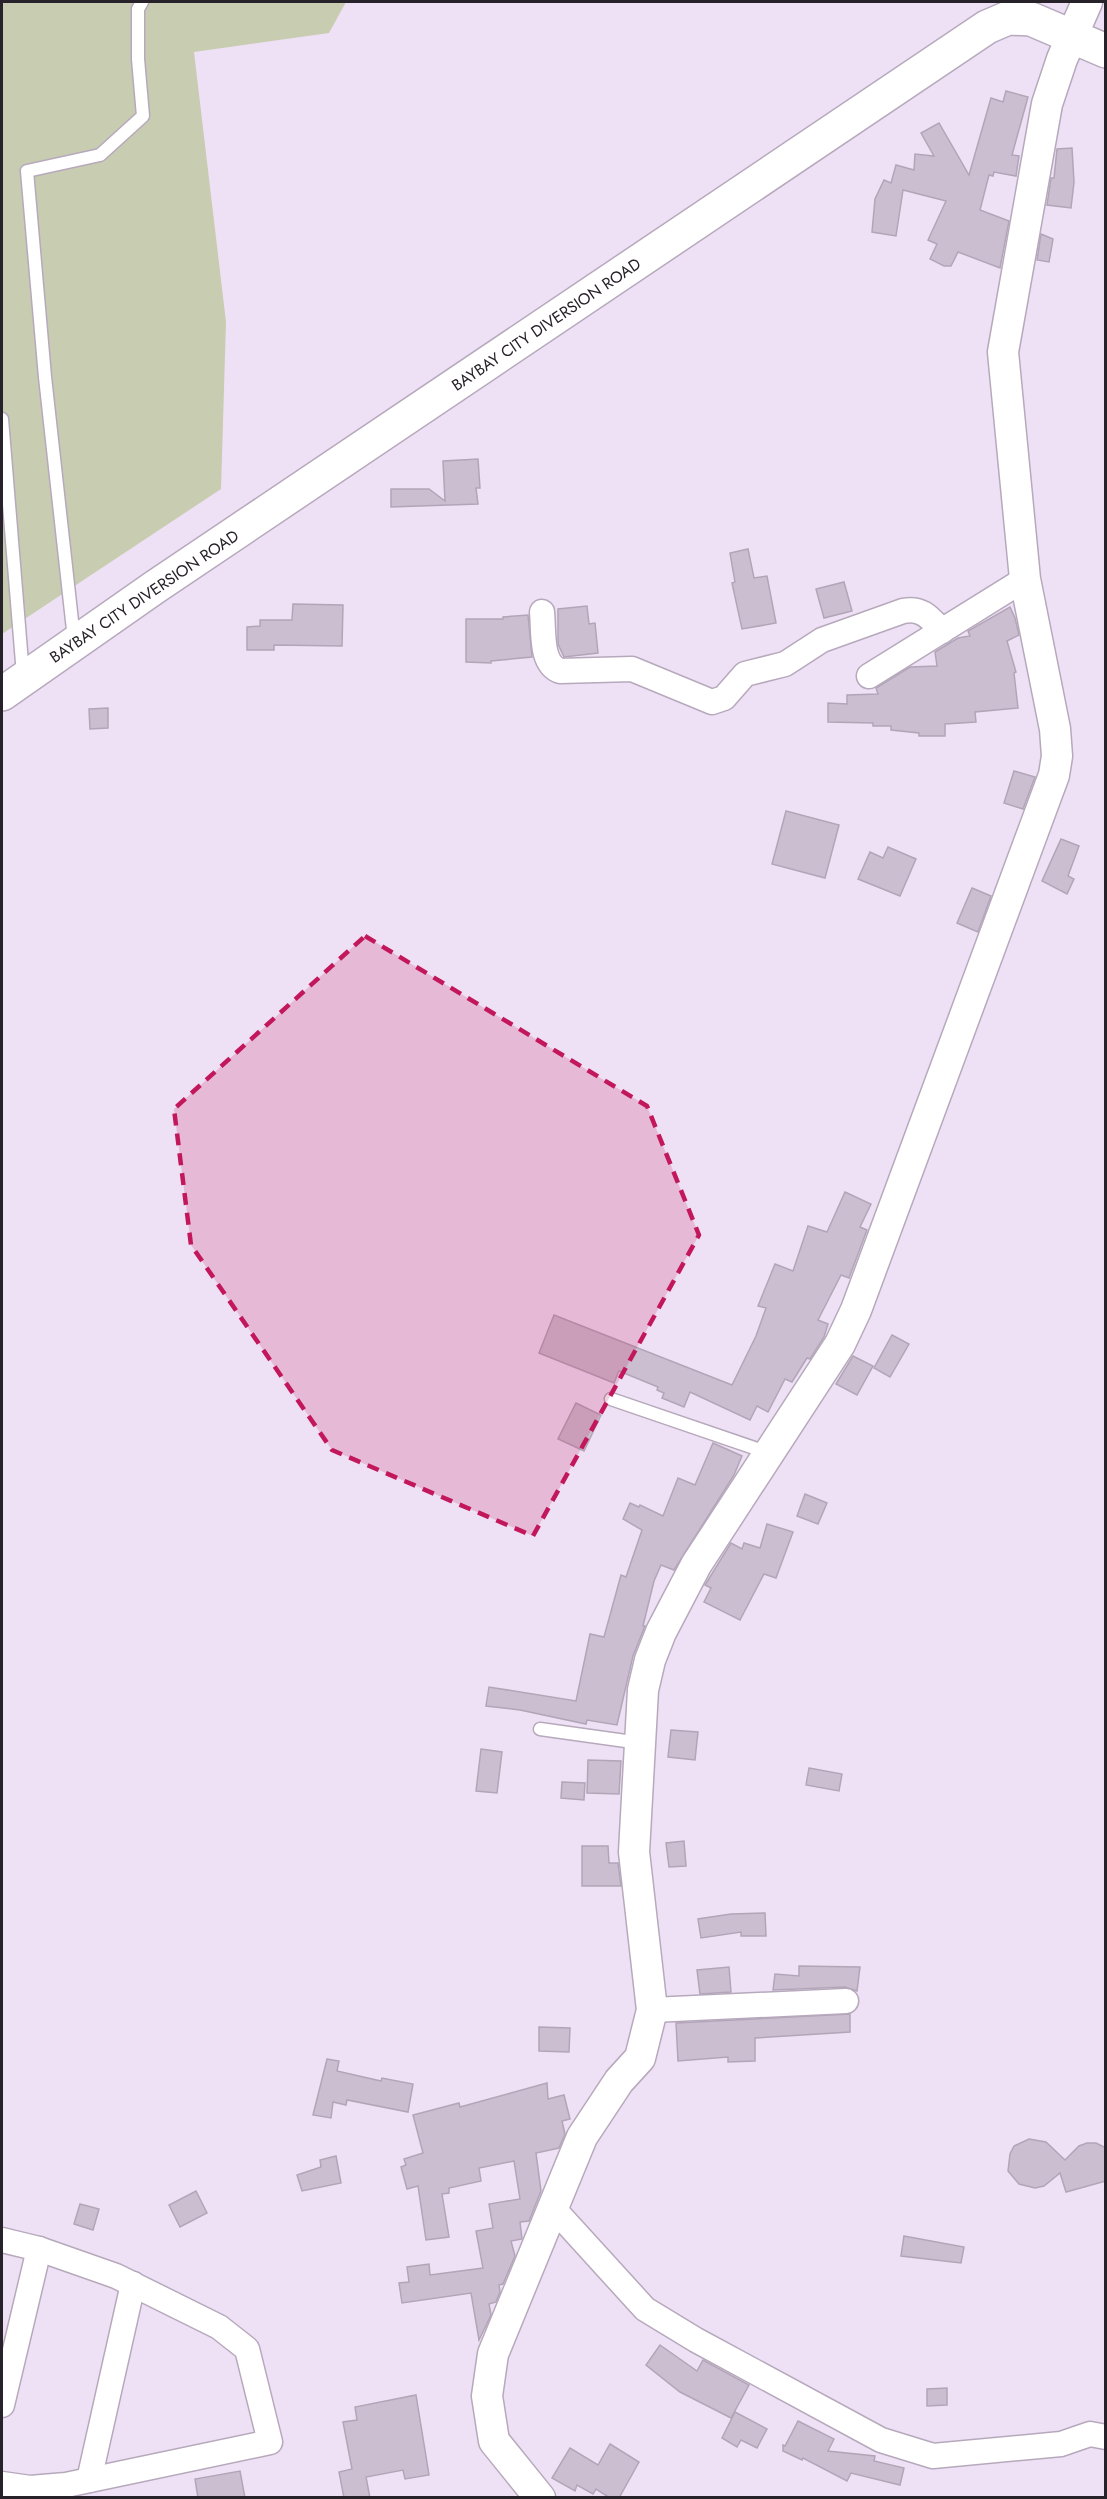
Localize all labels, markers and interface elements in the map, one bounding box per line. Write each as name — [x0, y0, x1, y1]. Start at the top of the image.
street label: BAYBAY CITY DIVERSION ROAD — [447, 252, 646, 397]
street label: BAYBAY CITY DIVERSION ROAD — [45, 524, 244, 669]

